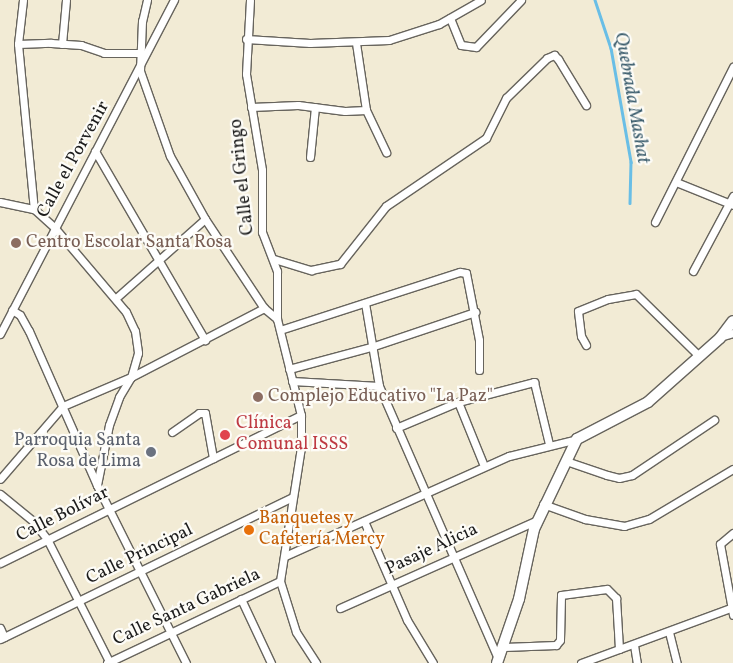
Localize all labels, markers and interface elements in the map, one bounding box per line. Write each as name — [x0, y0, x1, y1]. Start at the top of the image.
water label: Quebrada Mashat — [608, 30, 654, 166]
street label: Calle el Porvenir — [33, 98, 115, 222]
street label: Calle el Gringo — [226, 118, 260, 236]
place label: Centro Escolar Santa Rosa — [26, 232, 232, 254]
marker: Centro Escolar Santa Rosa — [10, 237, 22, 249]
place label: Complejo Educativo "La Paz" — [268, 386, 493, 408]
marker: Complejo Educativo "La Paz" — [252, 391, 264, 403]
place label: Clínica Comunal ISSS — [236, 414, 348, 456]
marker: Clínica Comunal ISSS — [218, 428, 232, 442]
place label: Parroquia Santa Rosa de Lima — [14, 431, 141, 474]
marker: Parroquia Santa Rosa de Lima — [145, 446, 157, 458]
street label: Calle Bolívar — [13, 482, 113, 548]
place label: Banquetes y Cafetería Mercy — [259, 509, 385, 552]
street label: Pasaje Alicia — [382, 519, 482, 581]
street label: Calle Principal — [83, 520, 197, 590]
marker: Banquetes y Cafetería Mercy — [243, 524, 255, 536]
street label: Calle Santa Gabriela — [110, 564, 264, 652]

